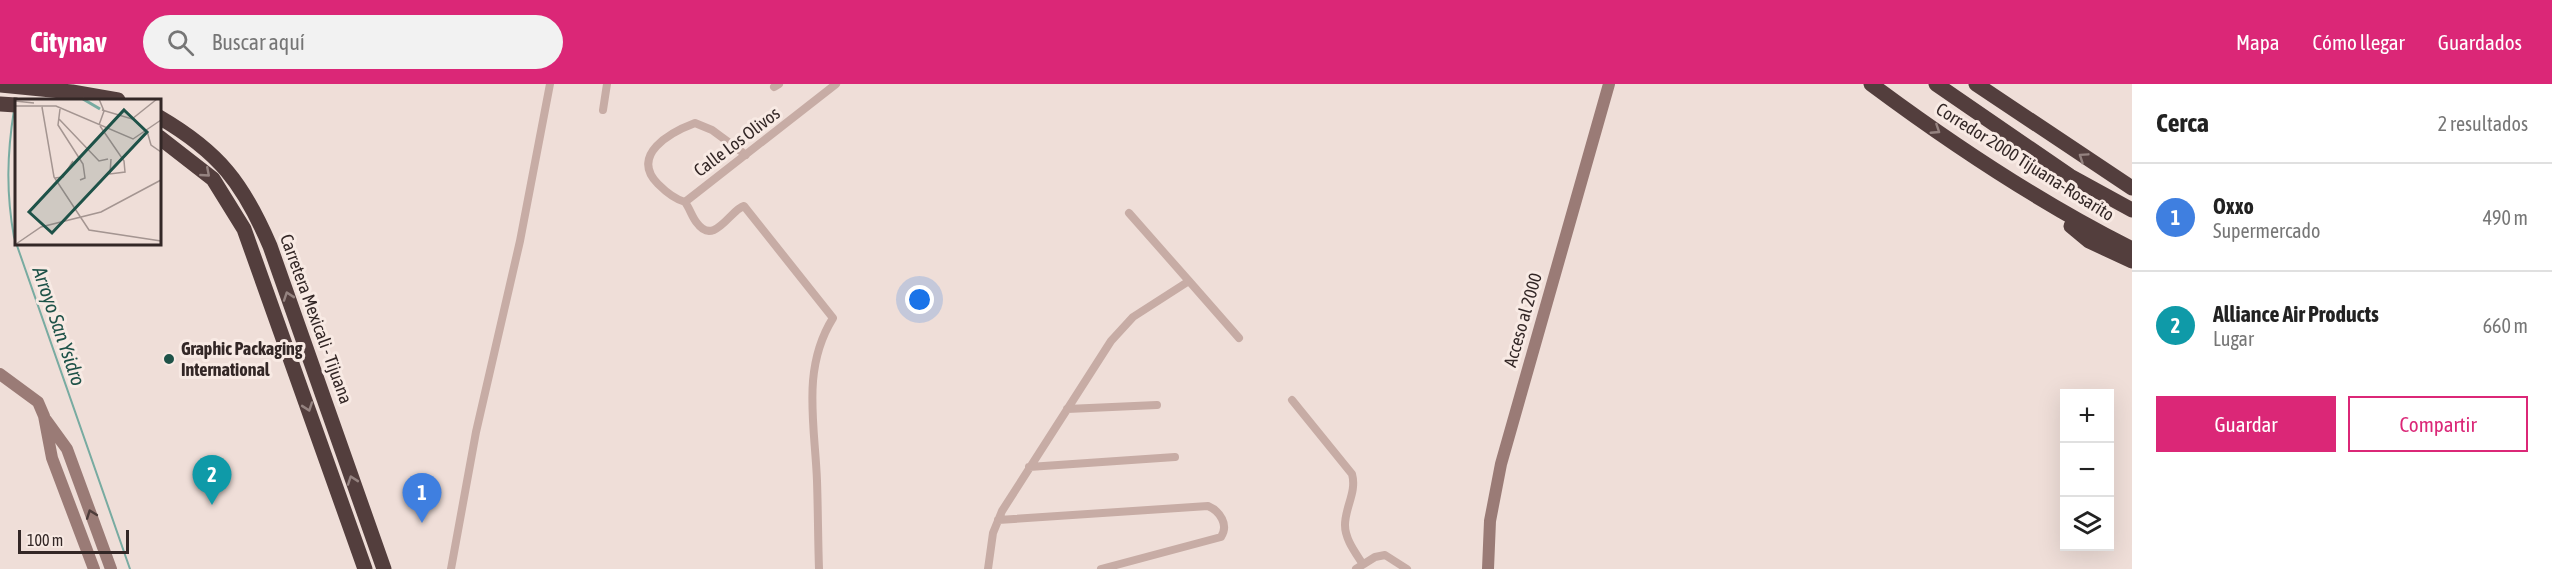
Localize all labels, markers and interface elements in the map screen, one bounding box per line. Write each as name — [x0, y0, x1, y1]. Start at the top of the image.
search box — [143, 15, 563, 69]
text: Citynav — [30, 26, 107, 58]
icon: search — [164, 26, 197, 59]
text: Buscar aquí — [212, 29, 305, 55]
text: Mapa — [2236, 30, 2280, 54]
text: Cómo llegar — [2313, 30, 2405, 54]
text: Guardados — [2438, 30, 2522, 54]
street label: Corredor 2000 Tijuana-Rosarito — [1932, 98, 2118, 225]
inset map — [15, 99, 160, 244]
street label: Calle Los Olivos — [690, 102, 784, 181]
text: Cerca — [2156, 108, 2209, 138]
text: 2 resultados — [2438, 112, 2528, 135]
one-way arrow — [1929, 123, 1940, 134]
one-way arrow — [2079, 152, 2089, 164]
one-way arrow — [199, 166, 209, 177]
text: Oxxo — [2213, 193, 2254, 219]
text: 1 — [2171, 206, 2180, 229]
text: 490 m — [2483, 206, 2528, 229]
text: Supermercado — [2213, 219, 2320, 242]
street label: Carretera Mexicali - Tijuana — [276, 231, 357, 407]
water label: Arroyo San Ysidro — [28, 262, 91, 388]
street label: Acceso al 2000 — [1499, 270, 1546, 369]
your location — [905, 285, 934, 314]
one-way arrow — [282, 291, 295, 302]
text: Alliance Air Products — [2213, 301, 2379, 327]
text: 2 — [2171, 314, 2180, 337]
text: 660 m — [2483, 314, 2528, 337]
text: Lugar — [2213, 327, 2254, 350]
place label: Graphic Packaging International — [181, 338, 303, 380]
marker: Graphic Packaging International — [162, 352, 176, 366]
map controls — [2060, 389, 2114, 551]
button: + — [2060, 389, 2114, 443]
button: Guardar — [2156, 396, 2336, 452]
button: Compartir — [2348, 396, 2528, 452]
one-way arrow — [301, 401, 314, 412]
button: − — [2060, 443, 2114, 497]
pin: 2 — [192, 456, 232, 505]
pin: 1 — [402, 474, 442, 523]
one-way arrow — [347, 476, 360, 486]
button: layers — [2060, 497, 2114, 551]
one-way arrow — [86, 509, 99, 520]
scale bar — [18, 527, 129, 554]
text: 100 m — [27, 531, 63, 549]

